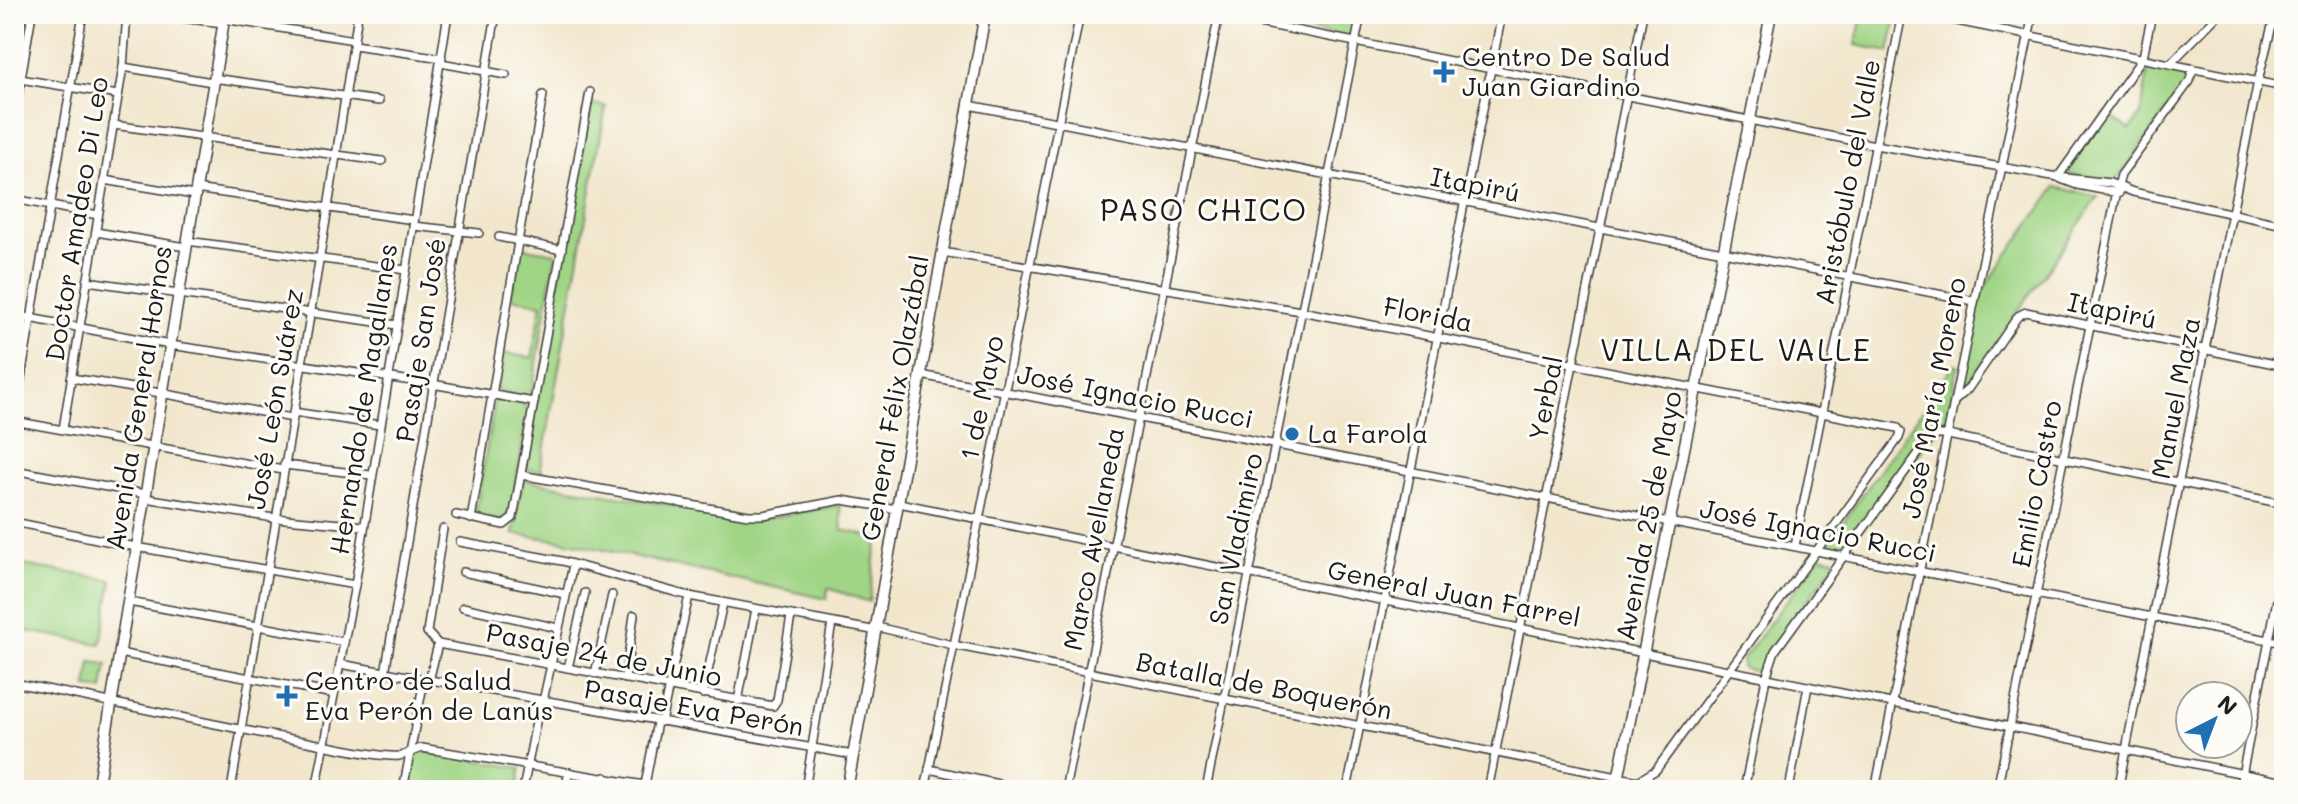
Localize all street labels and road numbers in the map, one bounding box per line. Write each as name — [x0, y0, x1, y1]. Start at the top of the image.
street label: Aristóbulo del Valle — [1807, 56, 1887, 307]
street label: Doctor Amadeo Di Leo — [37, 74, 115, 363]
street label: Itapirú — [1428, 159, 1523, 209]
street label: Pasaje San José — [387, 235, 453, 444]
street label: Hernando de Magallanes — [322, 241, 404, 557]
street label: Avenida General Hornos — [97, 243, 179, 553]
street label: General Félix Olazábal — [852, 252, 936, 544]
street label: José María Moreno — [1893, 275, 1973, 521]
street label: Itapirú — [2065, 284, 2160, 336]
street label: José León Suárez — [238, 286, 310, 512]
street label: Florida — [1381, 289, 1476, 339]
street label: Manuel Maza — [2143, 314, 2207, 482]
street label: 1 de Mayo — [951, 332, 1011, 463]
street label: Yerbal — [1520, 353, 1570, 443]
street label: José Ignacio Rucci — [1014, 356, 1256, 436]
street label: Avenida 25 de Mayo — [1607, 388, 1689, 643]
street label: Emilio Castro — [2003, 398, 2069, 570]
street label: Marco Avellaneda — [1055, 424, 1131, 653]
street label: San Vladimiro — [1200, 450, 1270, 628]
street label: José Ignacio Rucci — [1697, 490, 1939, 570]
street label: General Juan Farrel — [1325, 552, 1583, 634]
street label: Pasaje 24 de Junio — [483, 614, 725, 694]
street label: Batalla de Boquerón — [1133, 644, 1395, 726]
street label: Pasaje Eva Perón — [582, 671, 806, 743]

